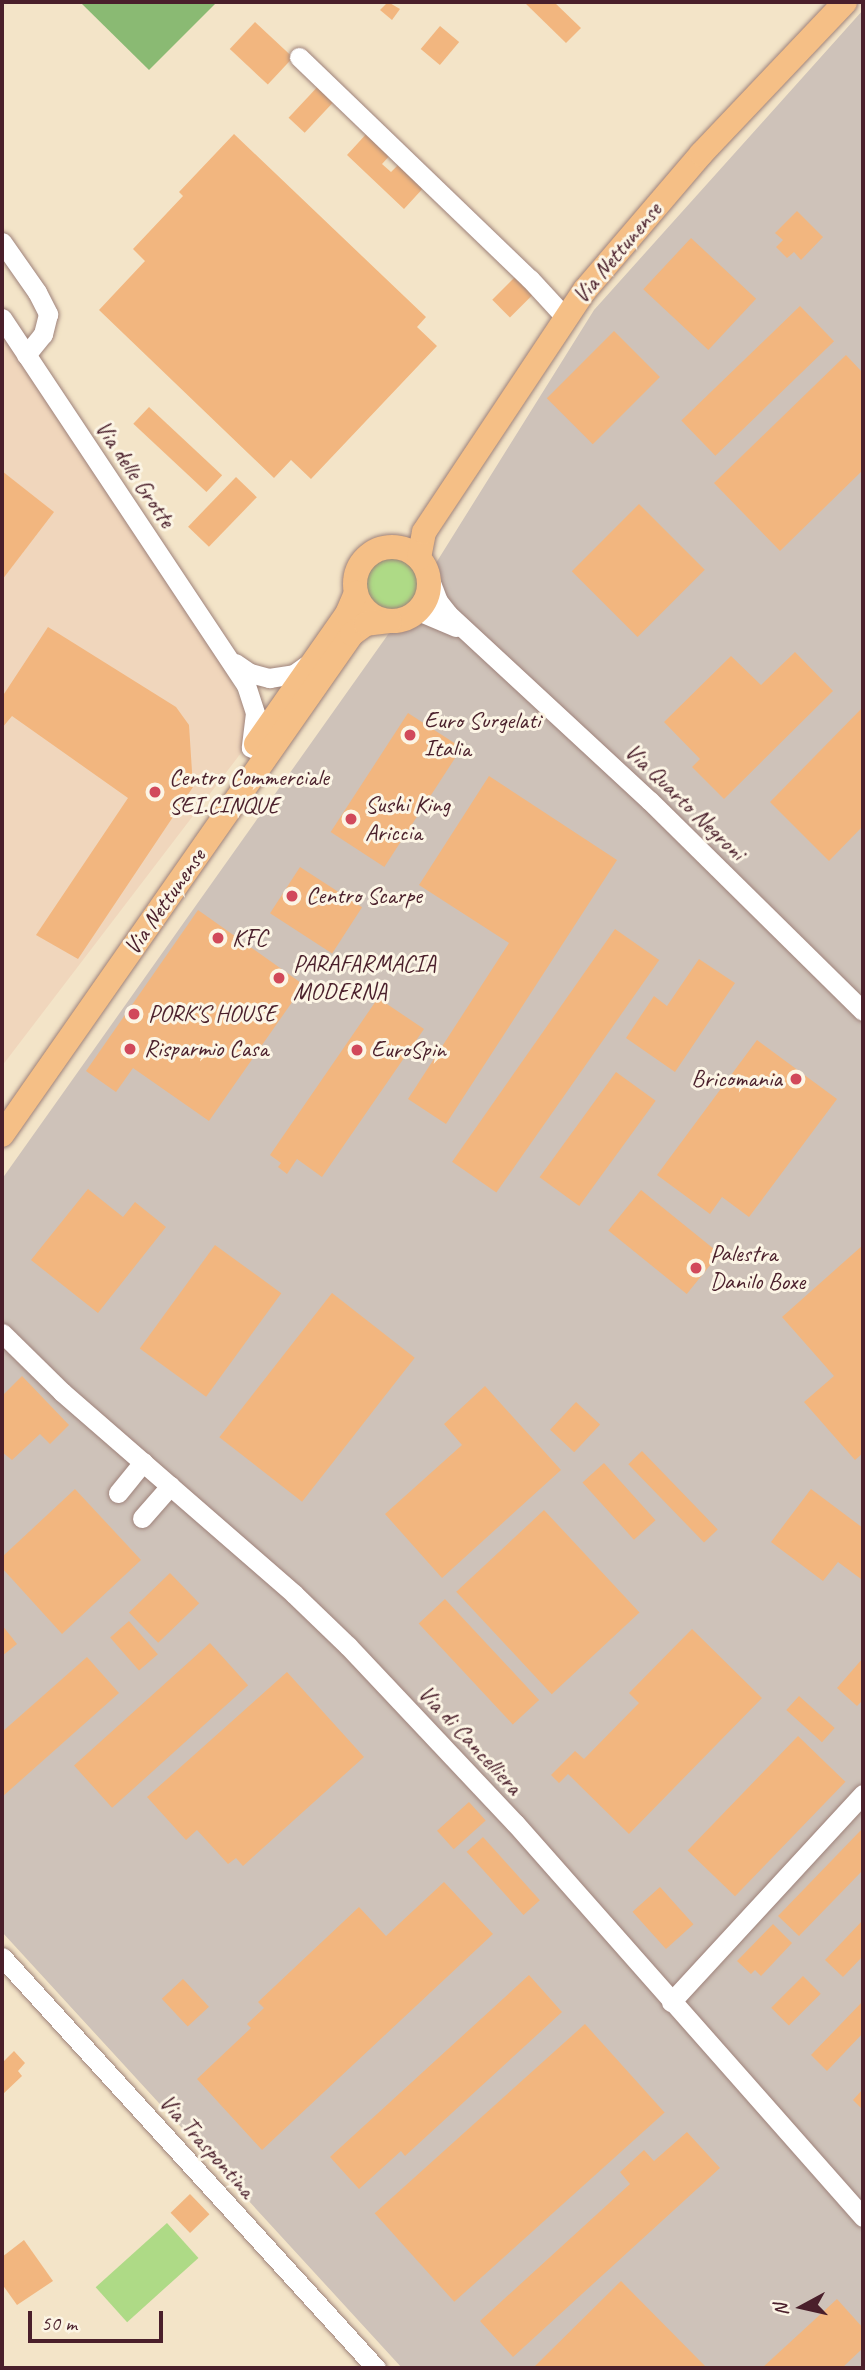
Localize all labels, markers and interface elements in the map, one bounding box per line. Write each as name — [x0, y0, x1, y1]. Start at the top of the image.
street label: Via Nettunense — [566, 196, 668, 310]
street label: Via delle Grotte — [89, 415, 181, 533]
place label: Euro Surgelati Italia — [424, 707, 540, 763]
marker: Euro Surgelati Italia — [402, 727, 418, 743]
street label: Via Quarto Negroni — [619, 737, 751, 867]
place label: Centro Commerciale SEI.CINQUE — [169, 764, 330, 820]
marker: Centro Commerciale SEI.CINQUE — [147, 784, 163, 800]
place label: Sushi King Ariccia — [365, 791, 450, 847]
marker: Sushi King Ariccia — [343, 811, 359, 827]
street label: Via Nettunense — [118, 843, 212, 961]
place label: Centro Scarpe — [306, 882, 422, 910]
marker: Centro Scarpe — [284, 888, 300, 904]
place label: KFC — [232, 924, 267, 952]
marker: KFC — [210, 930, 226, 946]
place label: PARAFARMACIA MODERNA — [293, 950, 436, 1006]
marker: PARAFARMACIA MODERNA — [271, 970, 287, 986]
place label: PORK'S HOUSE — [148, 1000, 275, 1028]
marker: PORK'S HOUSE — [126, 1006, 142, 1022]
place label: Risparmio Casa — [144, 1035, 269, 1063]
place label: EuroSpin — [371, 1036, 446, 1064]
marker: Risparmio Casa — [122, 1041, 138, 1057]
marker: EuroSpin — [349, 1042, 365, 1058]
place label: Bricomania — [691, 1065, 782, 1093]
marker: Bricomania — [788, 1071, 804, 1087]
place label: Palestra Danilo Boxe — [710, 1240, 805, 1296]
marker: Palestra Danilo Boxe — [688, 1260, 704, 1276]
street label: Via di Cancelliera — [412, 1679, 528, 1801]
street label: Via Traspontina — [153, 2088, 261, 2204]
north arrow — [767, 2272, 837, 2342]
scale bar — [32, 2296, 166, 2340]
text: N — [769, 2302, 794, 2317]
text: 50 m — [41, 2310, 77, 2336]

